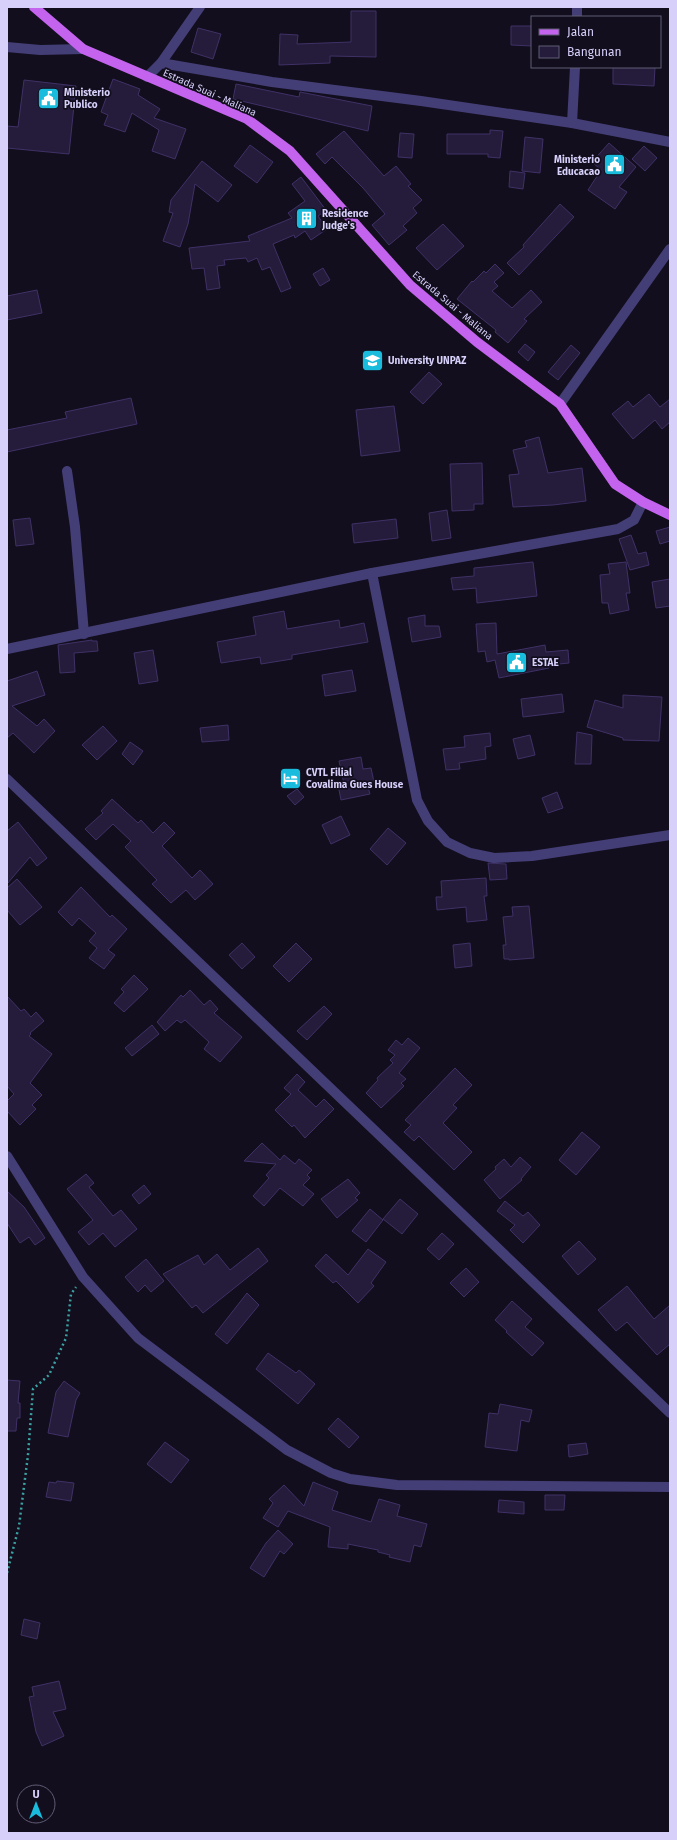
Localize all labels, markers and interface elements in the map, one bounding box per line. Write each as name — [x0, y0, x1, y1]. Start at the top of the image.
legend — [531, 16, 661, 68]
text: Jalan — [567, 25, 594, 39]
text: Bangunan — [567, 45, 622, 59]
street label: Estrada Suai - Maliana — [161, 67, 258, 119]
public building icon: Ministerio Publico — [35, 85, 61, 111]
place label: Ministerio Publico — [64, 87, 110, 111]
public building icon: Ministerio Educacao — [602, 152, 628, 178]
place label: Ministerio Educacao — [554, 154, 600, 178]
building icon: Residence Judge's — [293, 206, 319, 232]
place label: Residence Judge's — [321, 208, 369, 232]
street label: Estrada Suai - Maliana — [410, 269, 495, 343]
school or university icon: University UNPAZ — [359, 347, 385, 373]
place label: University UNPAZ — [388, 355, 467, 367]
public building icon: ESTAE — [504, 649, 530, 675]
place label: ESTAE — [532, 657, 559, 669]
hotel icon: CVTL Filial Covalima Gues House — [278, 765, 304, 791]
place label: CVTL Filial Covalima Gues House — [306, 767, 404, 791]
north arrow — [16, 1784, 56, 1824]
text: U — [32, 1788, 40, 1801]

